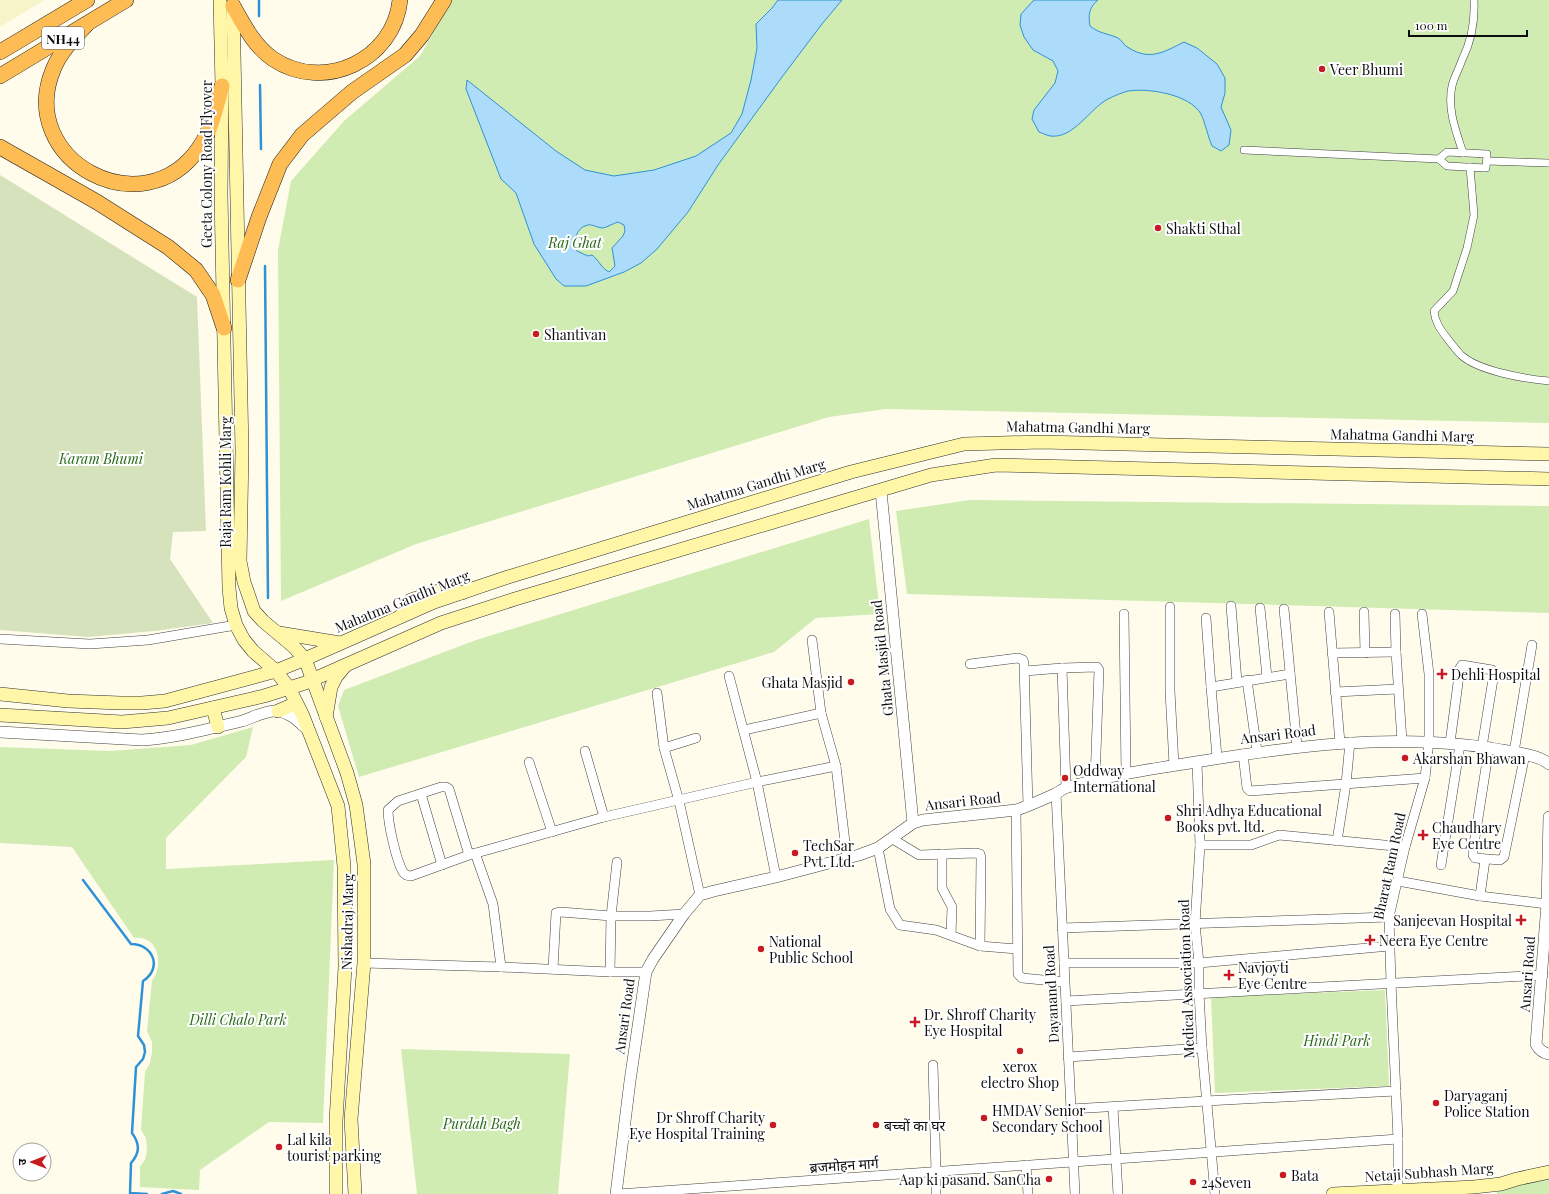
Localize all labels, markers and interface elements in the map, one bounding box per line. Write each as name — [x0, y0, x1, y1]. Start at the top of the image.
scale bar — [1409, 12, 1527, 38]
text: 100 m — [1415, 17, 1448, 33]
road number: NH44 — [42, 27, 84, 49]
place label: Veer Bhumi — [1329, 60, 1403, 79]
marker: Veer Bhumi — [1317, 64, 1327, 74]
street label: Geeta Colony Road Flyover — [197, 79, 216, 248]
place label: Shakti Sthal — [1166, 219, 1241, 238]
marker: Shakti Sthal — [1153, 223, 1163, 233]
park label: Raj Ghat — [547, 233, 603, 252]
place label: Shantivan — [544, 325, 607, 344]
marker: Shantivan — [531, 329, 541, 339]
street label: Raja Ram Kohli Marg — [216, 416, 235, 548]
street label: Mahatma Gandhi Marg — [1006, 416, 1151, 438]
street label: Mahatma Gandhi Marg — [1330, 424, 1475, 446]
park label: Karam Bhumi — [58, 449, 144, 468]
street label: Mahatma Gandhi Marg — [684, 454, 828, 514]
street label: Mahatma Gandhi Marg — [332, 565, 473, 637]
street label: Ghata Masjid Road — [866, 599, 898, 717]
place label: Dehli Hospital — [1451, 665, 1540, 684]
marker: Dehli Hospital — [1436, 668, 1448, 680]
place label: Ghata Masjid — [761, 673, 843, 692]
marker: Ghata Masjid — [846, 677, 856, 687]
street label: Ansari Road — [1238, 720, 1317, 748]
place label: Akarshan Bhawan — [1412, 749, 1526, 768]
marker: Akarshan Bhawan — [1400, 753, 1410, 763]
place label: Oddway International — [1073, 761, 1156, 796]
marker: Oddway International — [1060, 773, 1070, 783]
street label: Ansari Road — [923, 788, 1002, 815]
place label: Shri Adhya Educational Books pvt. ltd. — [1176, 801, 1322, 836]
street label: Bharat Ram Road — [1368, 811, 1410, 921]
marker: Shri Adhya Educational Books pvt. ltd. — [1163, 813, 1173, 823]
place label: Chaudhary Eye Centre — [1432, 818, 1502, 853]
marker: Chaudhary Eye Centre — [1417, 829, 1429, 841]
place label: TechSar Pvt. Ltd. — [803, 836, 855, 871]
marker: TechSar Pvt. Ltd. — [790, 848, 800, 858]
street label: Nishadraj Marg — [337, 873, 357, 970]
street label: Medical Association Road — [1174, 899, 1198, 1059]
place label: Sanjeevan Hospital — [1393, 911, 1512, 930]
marker: Sanjeevan Hospital — [1515, 914, 1527, 926]
place label: Neera Eye Centre — [1379, 931, 1488, 950]
place label: National Public School — [769, 932, 853, 967]
marker: Neera Eye Centre — [1364, 934, 1376, 946]
street label: Ansari Road — [1515, 935, 1539, 1014]
marker: National Public School — [756, 944, 766, 954]
street label: Dayanand Road — [1039, 945, 1063, 1043]
place label: Navjoyti Eye Centre — [1238, 958, 1307, 993]
marker: Navjoyti Eye Centre — [1223, 969, 1235, 981]
street label: Ansari Road — [609, 977, 639, 1056]
place label: Dr. Shroff Charity Eye Hospital — [924, 1005, 1036, 1040]
park label: Dilli Chalo Park — [188, 1010, 287, 1029]
marker: Dr. Shroff Charity Eye Hospital — [909, 1016, 921, 1028]
park label: Hindi Park — [1303, 1031, 1370, 1050]
marker: xerox electro Shop — [1015, 1046, 1025, 1056]
place label: xerox electro Shop — [981, 1057, 1059, 1092]
place label: Daryaganj Police Station — [1444, 1086, 1530, 1121]
marker: Daryaganj Police Station — [1431, 1098, 1441, 1108]
place label: HMDAV Senior Secondary School — [992, 1101, 1103, 1136]
place label: Dr Shroff Charity Eye Hospital Training — [629, 1108, 766, 1143]
marker: HMDAV Senior Secondary School — [979, 1113, 989, 1123]
park label: Purdah Bagh — [442, 1114, 521, 1133]
place label: बच्चों का घर — [884, 1116, 945, 1135]
marker: Dr Shroff Charity Eye Hospital Training — [768, 1120, 778, 1130]
marker: बच्चों का घर — [871, 1120, 881, 1130]
place label: Lal kila tourist parking — [287, 1130, 382, 1165]
north arrow — [12, 1142, 52, 1182]
marker: Lal kila tourist parking — [274, 1142, 284, 1152]
street label: ब्रजमोहन मार्ग — [809, 1153, 880, 1177]
text: उ — [14, 1158, 29, 1165]
street label: Netaji Subhash Marg — [1364, 1158, 1495, 1186]
place label: Bata — [1291, 1166, 1319, 1185]
place label: Aap ki pasand. SanCha — [898, 1170, 1041, 1189]
marker: Bata — [1278, 1170, 1288, 1180]
place label: 24Seven — [1201, 1173, 1252, 1192]
marker: Aap ki pasand. SanCha — [1044, 1174, 1054, 1184]
marker: 24Seven — [1188, 1177, 1198, 1187]

